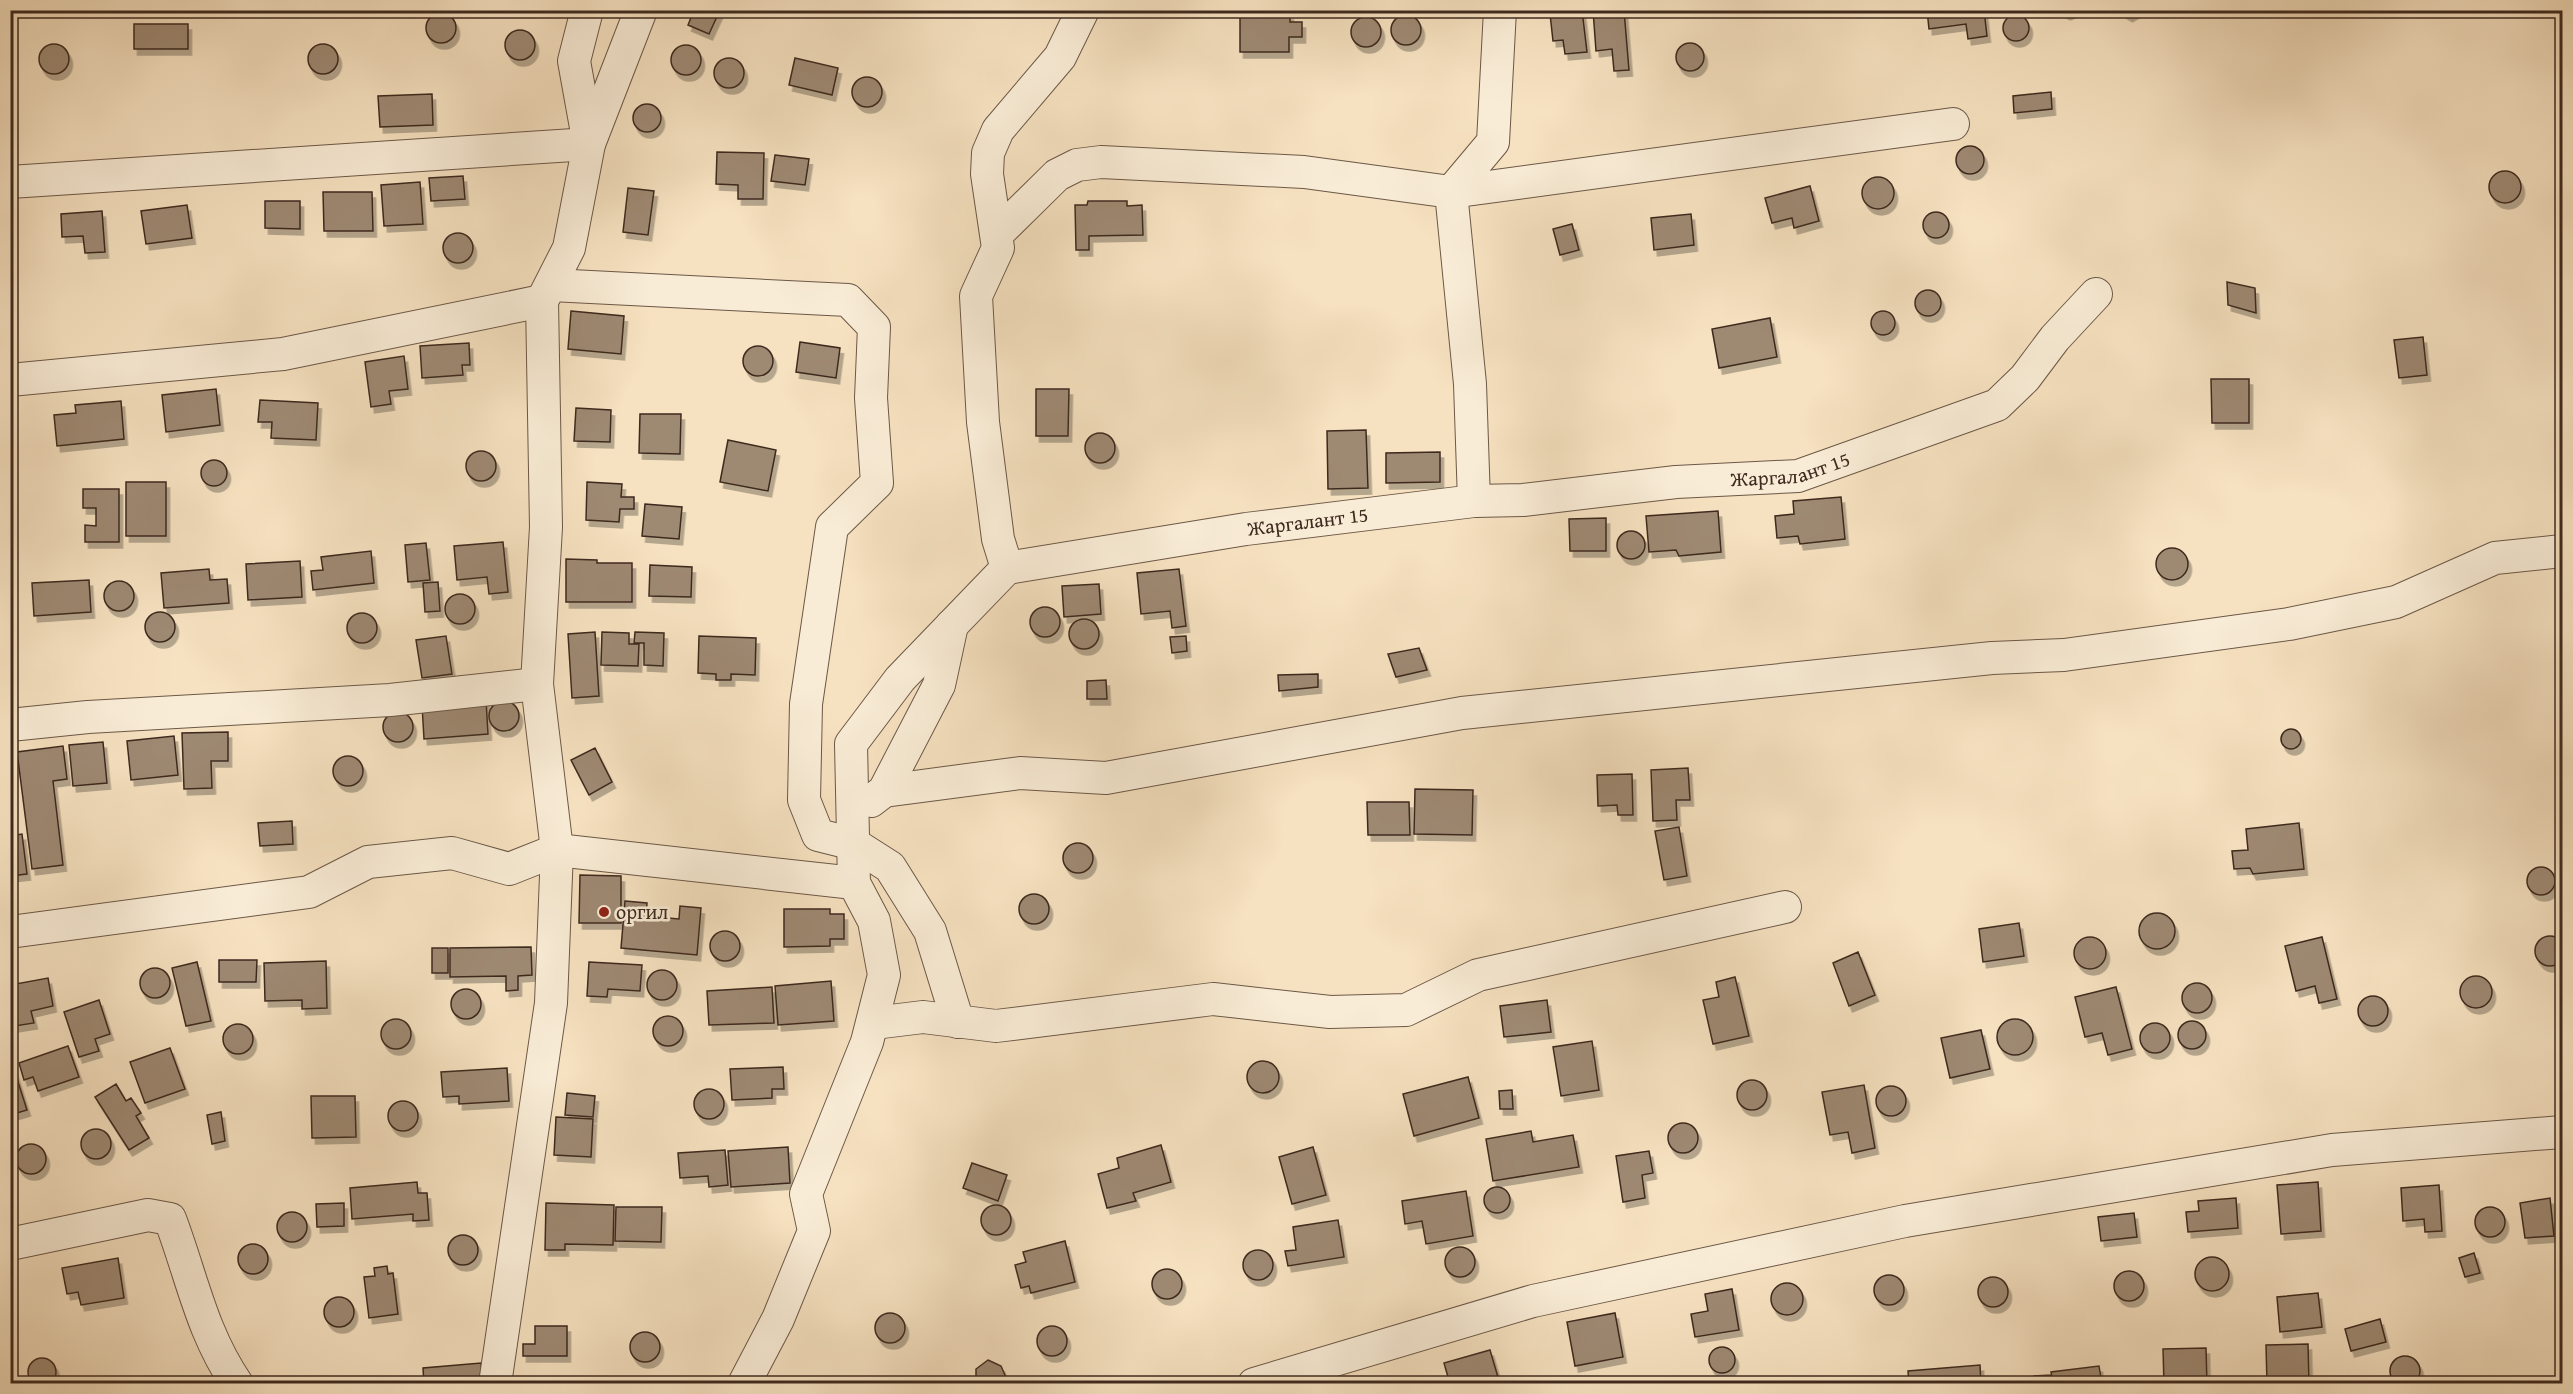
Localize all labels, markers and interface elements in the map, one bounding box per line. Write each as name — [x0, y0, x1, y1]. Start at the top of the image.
street label: Жаргалант 15 — [1729, 444, 1854, 493]
street label: Жаргалант 15 — [1245, 499, 1370, 543]
place label: оргил — [616, 897, 668, 926]
marker: оргил — [597, 905, 611, 919]

